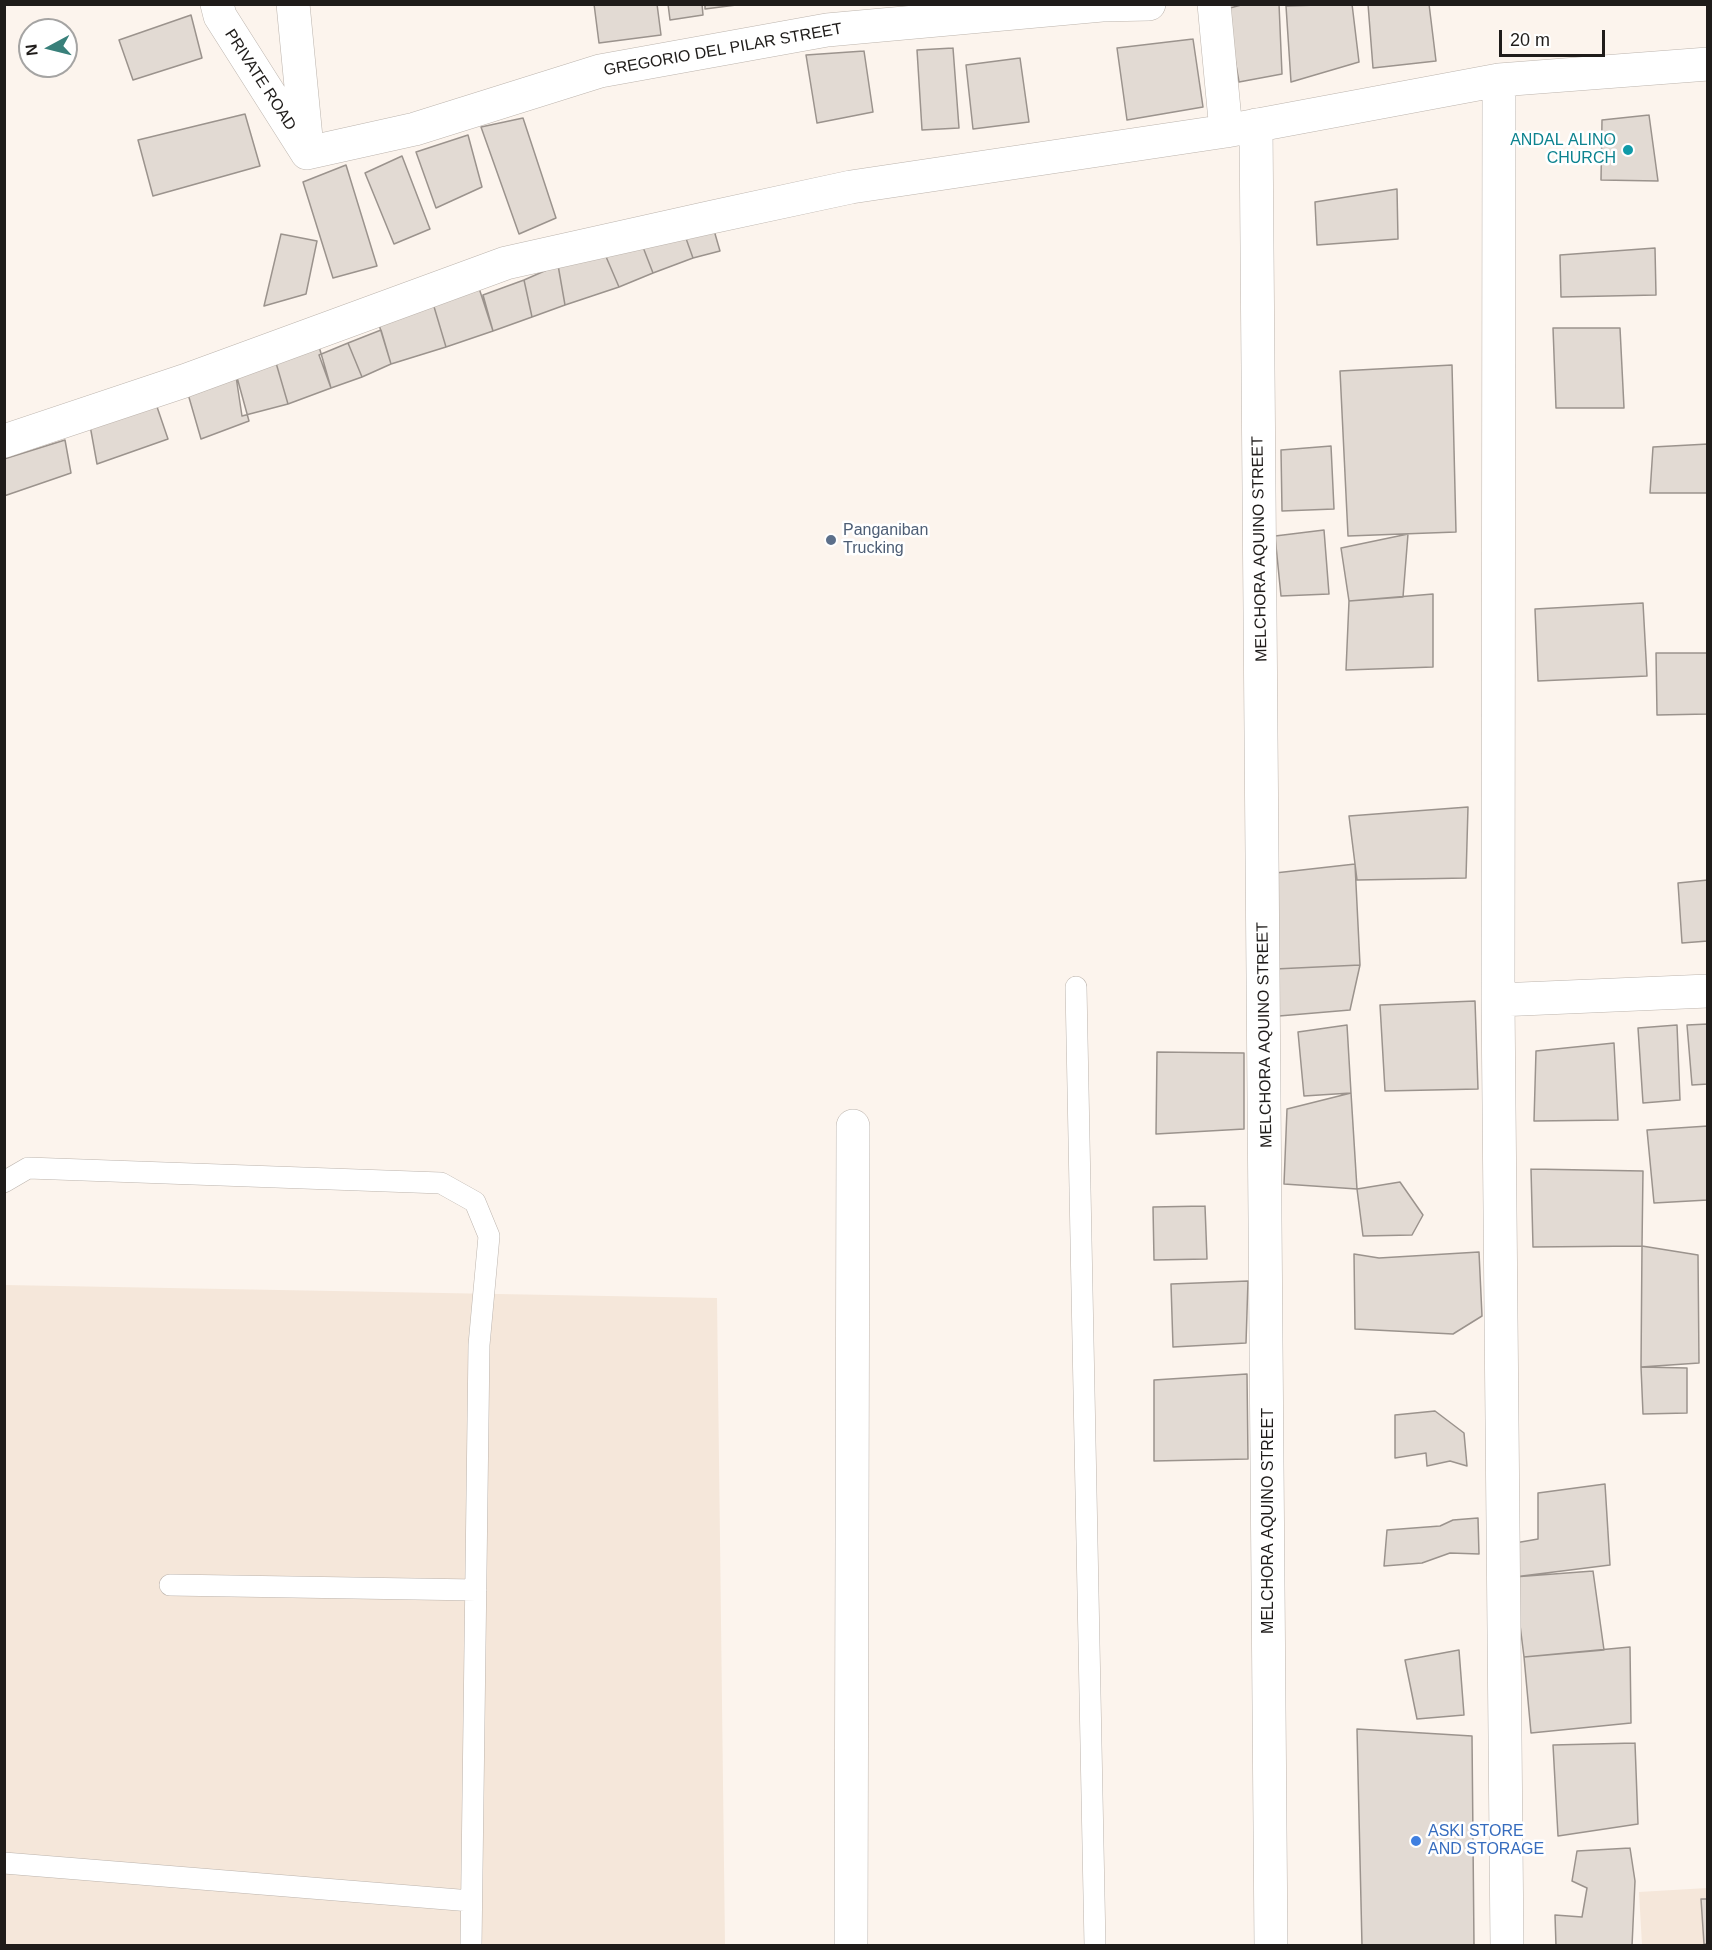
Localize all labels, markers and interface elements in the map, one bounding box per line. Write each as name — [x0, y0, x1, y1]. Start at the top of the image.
north arrow — [18, 18, 78, 78]
scale bar — [1502, 18, 1608, 56]
street label: GREGORIO DEL PILAR STREET — [602, 20, 844, 80]
street label: PRIVATE ROAD — [220, 26, 300, 134]
text: 20 m — [1510, 30, 1550, 50]
text: N — [22, 43, 41, 57]
place label: ANDAL ALINO CHURCH — [1510, 131, 1616, 169]
marker: ANDAL ALINO CHURCH — [1621, 143, 1635, 157]
street label: MELCHORA AQUINO STREET — [1248, 436, 1272, 662]
place label: Panganiban Trucking — [843, 521, 928, 559]
marker: Panganiban Trucking — [824, 533, 838, 547]
street label: MELCHORA AQUINO STREET — [1253, 922, 1277, 1148]
street label: MELCHORA AQUINO STREET — [1259, 1408, 1279, 1634]
place label: ASKI STORE AND STORAGE — [1428, 1822, 1544, 1860]
marker: ASKI STORE AND STORAGE — [1409, 1834, 1423, 1848]

